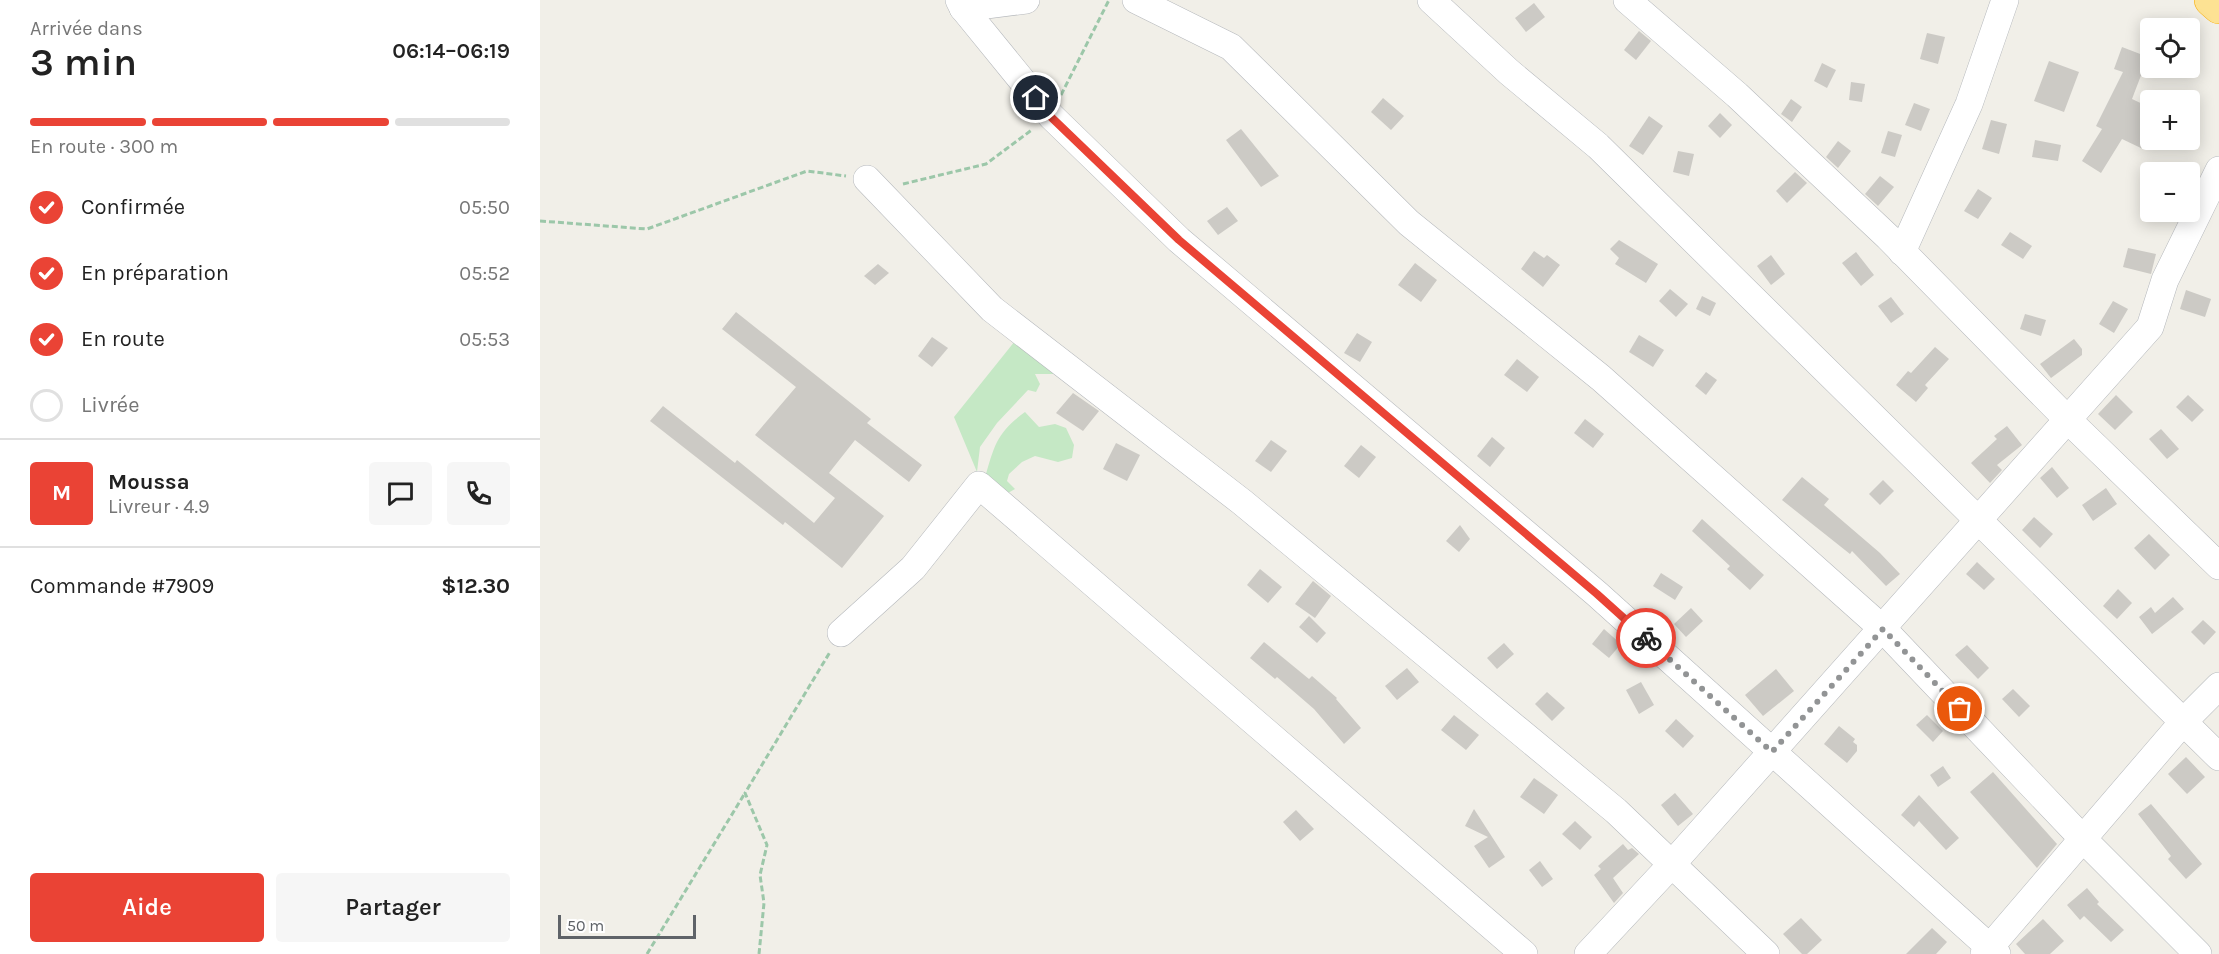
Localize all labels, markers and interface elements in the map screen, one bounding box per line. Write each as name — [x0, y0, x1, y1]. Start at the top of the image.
text: Arrivée dans — [30, 17, 143, 40]
map controls — [2140, 18, 2200, 222]
button: locate — [2140, 18, 2200, 78]
text: 06:14–06:19 — [392, 38, 510, 64]
text: 3 min — [30, 39, 137, 85]
pin — [1010, 72, 1061, 123]
icon: home — [1019, 81, 1052, 114]
button: + — [2140, 90, 2200, 150]
text: En route · 300 m — [30, 135, 178, 158]
button: − — [2140, 162, 2200, 222]
icon: check — [30, 191, 63, 224]
text: Confirmée — [81, 194, 185, 220]
text: 05:50 — [459, 196, 510, 219]
icon: check — [30, 257, 63, 290]
text: En préparation — [81, 260, 229, 286]
text: 05:52 — [459, 262, 510, 285]
icon: check — [30, 323, 63, 356]
text: En route — [81, 326, 165, 352]
text: 05:53 — [459, 328, 510, 351]
text: Livrée — [81, 392, 139, 418]
button: chat — [369, 462, 432, 525]
button: phone — [447, 462, 510, 525]
text: Moussa — [108, 469, 190, 495]
text: M — [52, 480, 71, 506]
text: Livreur · 4.9 — [108, 495, 210, 518]
text: Commande #7909 — [30, 573, 214, 599]
text: $12.30 — [441, 573, 510, 599]
courier — [1616, 608, 1676, 668]
icon: bike — [1630, 622, 1663, 655]
pin — [1934, 683, 1985, 734]
icon: bag — [1943, 692, 1976, 725]
button: Aide — [30, 873, 264, 942]
button: Partager — [276, 873, 510, 942]
scale bar — [558, 912, 696, 940]
text: 50 m — [567, 916, 604, 935]

